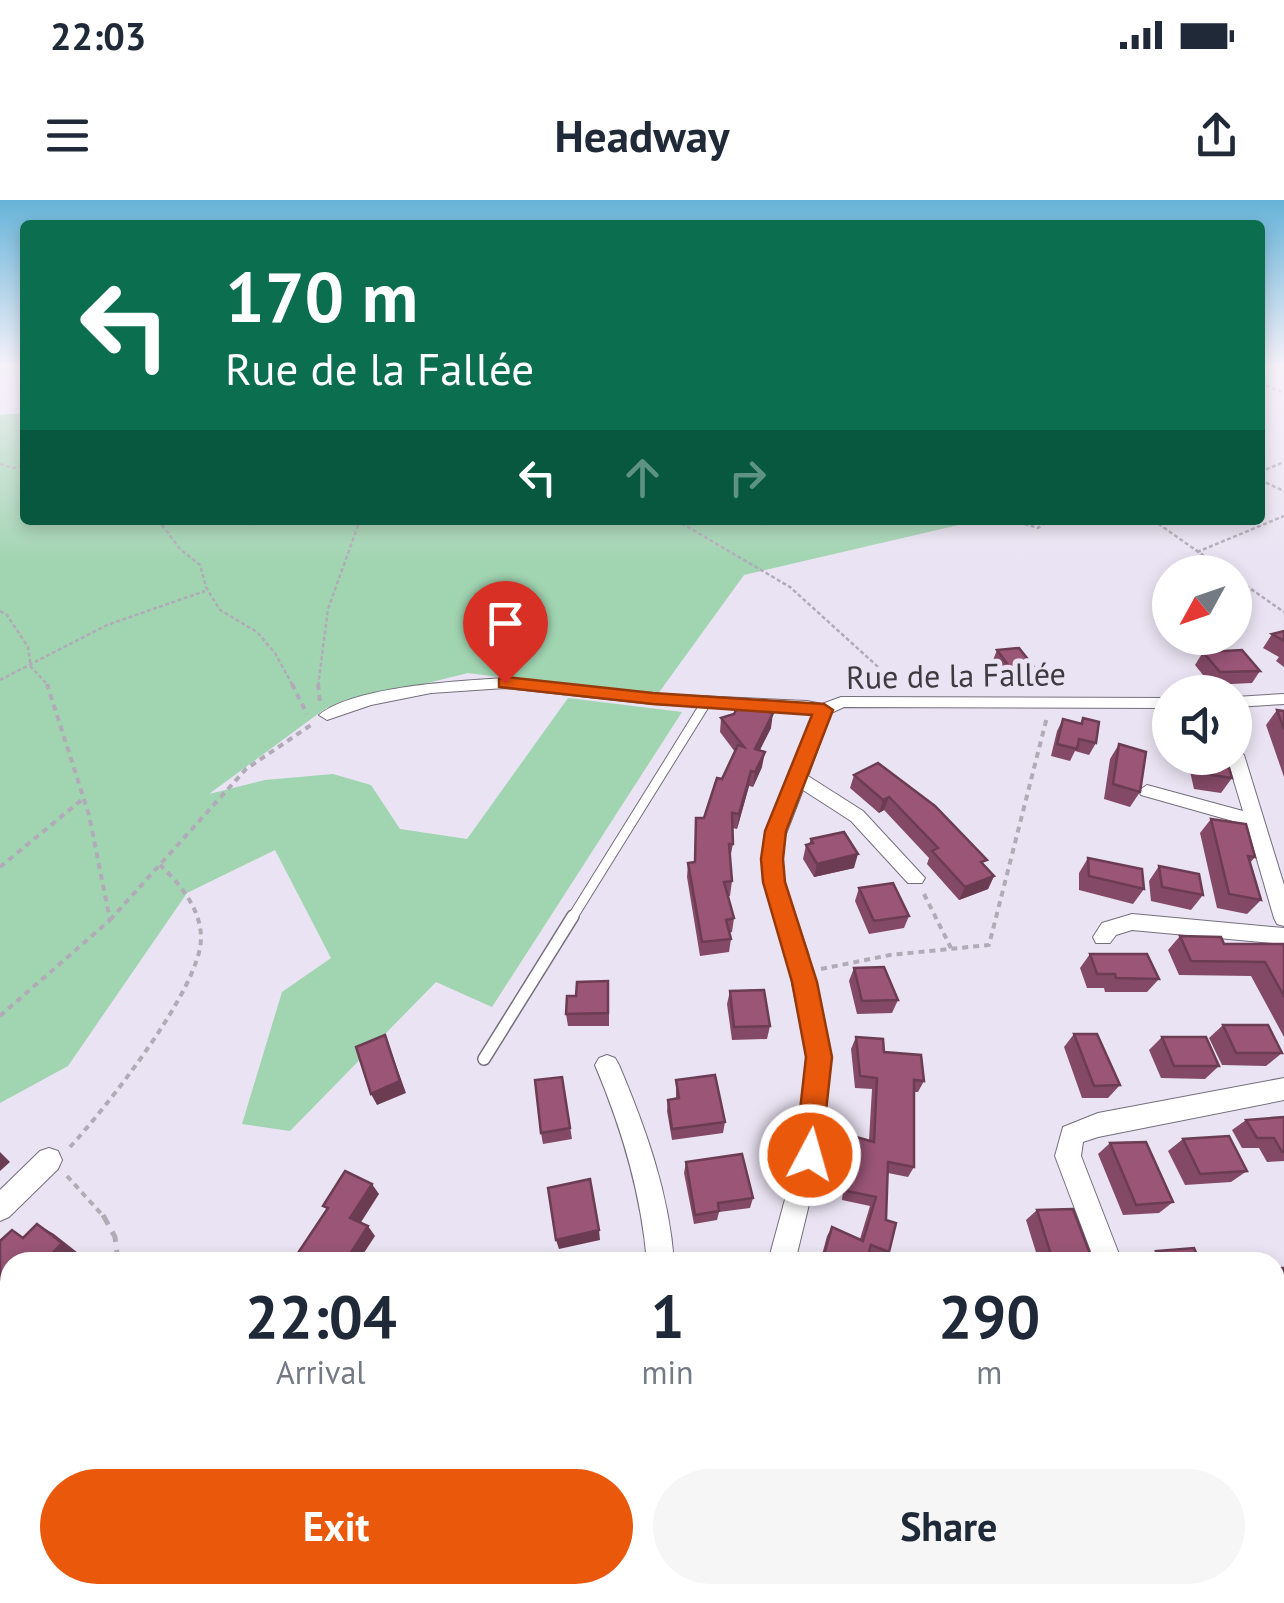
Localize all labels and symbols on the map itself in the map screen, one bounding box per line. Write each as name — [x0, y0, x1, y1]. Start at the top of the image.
north arrow — [1152, 555, 1252, 655]
pin — [463, 581, 548, 684]
street label: Rue de la Fallée — [846, 652, 1066, 698]
position arrow — [758, 1103, 862, 1207]

